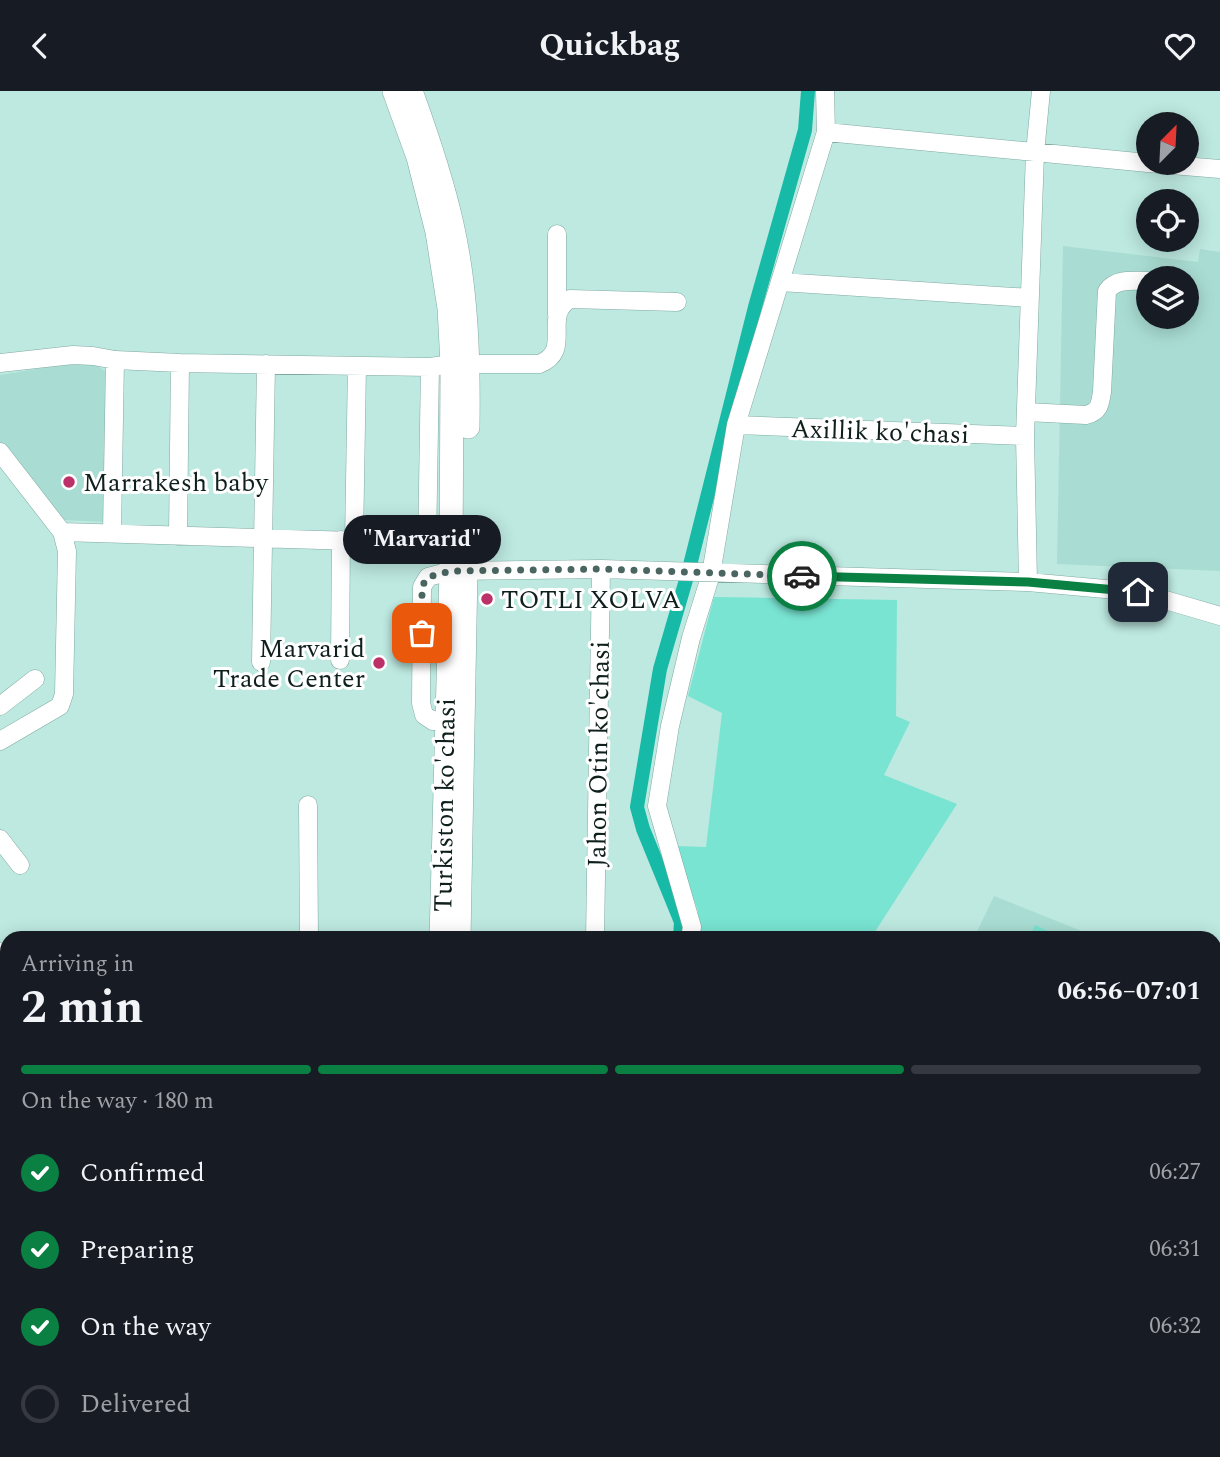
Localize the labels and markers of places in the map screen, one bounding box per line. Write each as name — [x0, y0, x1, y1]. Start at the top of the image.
place label: Marrakesh baby — [83, 463, 269, 503]
marker: Marrakesh baby — [61, 474, 77, 490]
callout: "Marvarid" — [343, 514, 501, 563]
pin — [1108, 562, 1168, 622]
place label: TOTLI XOLVA — [501, 580, 681, 620]
marker: TOTLI XOLVA — [479, 591, 495, 607]
pin — [392, 603, 452, 663]
place label: Marvarid Trade Center — [213, 629, 365, 699]
marker: Marvarid Trade Center — [371, 655, 387, 671]

